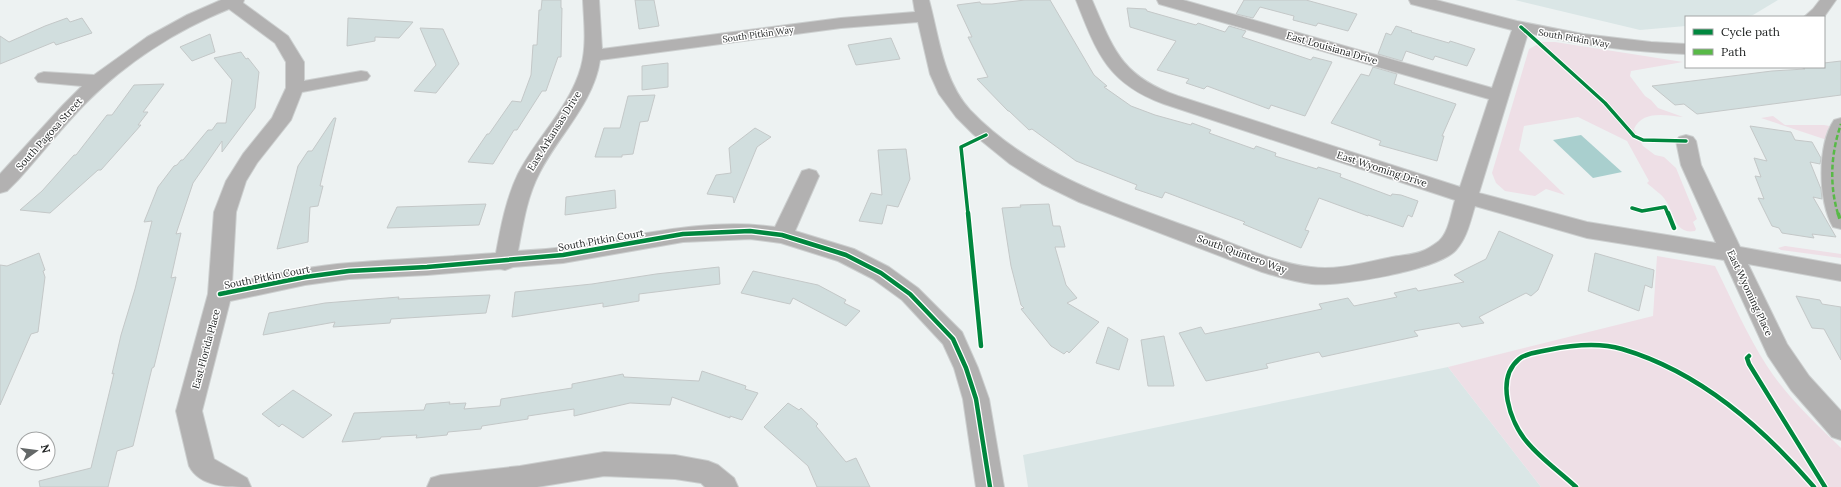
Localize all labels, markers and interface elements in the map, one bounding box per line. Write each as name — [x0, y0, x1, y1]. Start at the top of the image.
legend — [1685, 16, 1825, 68]
street label: South Pitkin Way — [722, 24, 795, 44]
text: Cycle path — [1721, 24, 1780, 39]
street label: South Pitkin Way — [1538, 26, 1610, 50]
street label: East Louisiana Drive — [1285, 29, 1380, 67]
text: Path — [1721, 44, 1746, 59]
street label: East Arkansas Drive — [524, 88, 584, 173]
street label: South Pagosa Street — [13, 95, 85, 173]
street label: East Wyoming Drive — [1335, 148, 1429, 190]
street label: South Pitkin Court — [557, 226, 645, 254]
street label: South Quintero Way — [1195, 232, 1289, 277]
street label: East Wyoming Place — [1724, 248, 1776, 339]
street label: South Pitkin Court — [223, 262, 311, 292]
street label: East Florida Place — [189, 307, 223, 390]
north arrow — [16, 431, 56, 471]
text: N — [38, 443, 54, 455]

